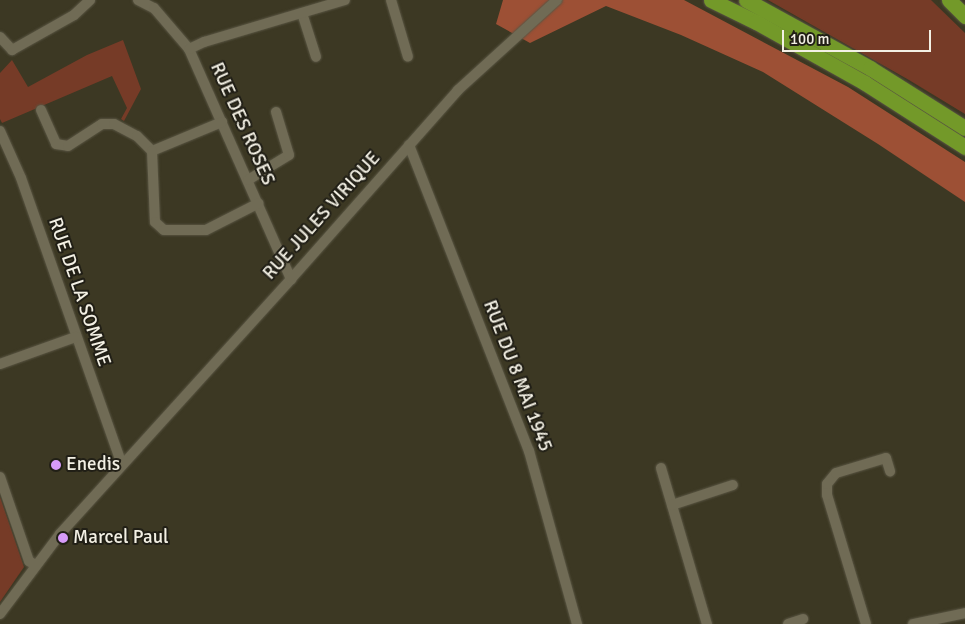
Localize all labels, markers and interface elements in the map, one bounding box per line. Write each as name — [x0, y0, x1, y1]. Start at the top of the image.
scale bar — [785, 20, 934, 52]
text: 100 m — [790, 30, 830, 48]
street label: RUE DES ROSES — [205, 59, 279, 189]
street label: RUE JULES VIRIQUE — [258, 147, 386, 285]
street label: RUE DE LA SOMME — [43, 215, 115, 369]
street label: RUE DU 8 MAI 1945 — [478, 297, 556, 455]
place label: Enedis — [66, 454, 120, 476]
marker: Enedis — [50, 459, 62, 471]
place label: Marcel Paul — [73, 527, 169, 549]
marker: Marcel Paul — [57, 532, 69, 544]

